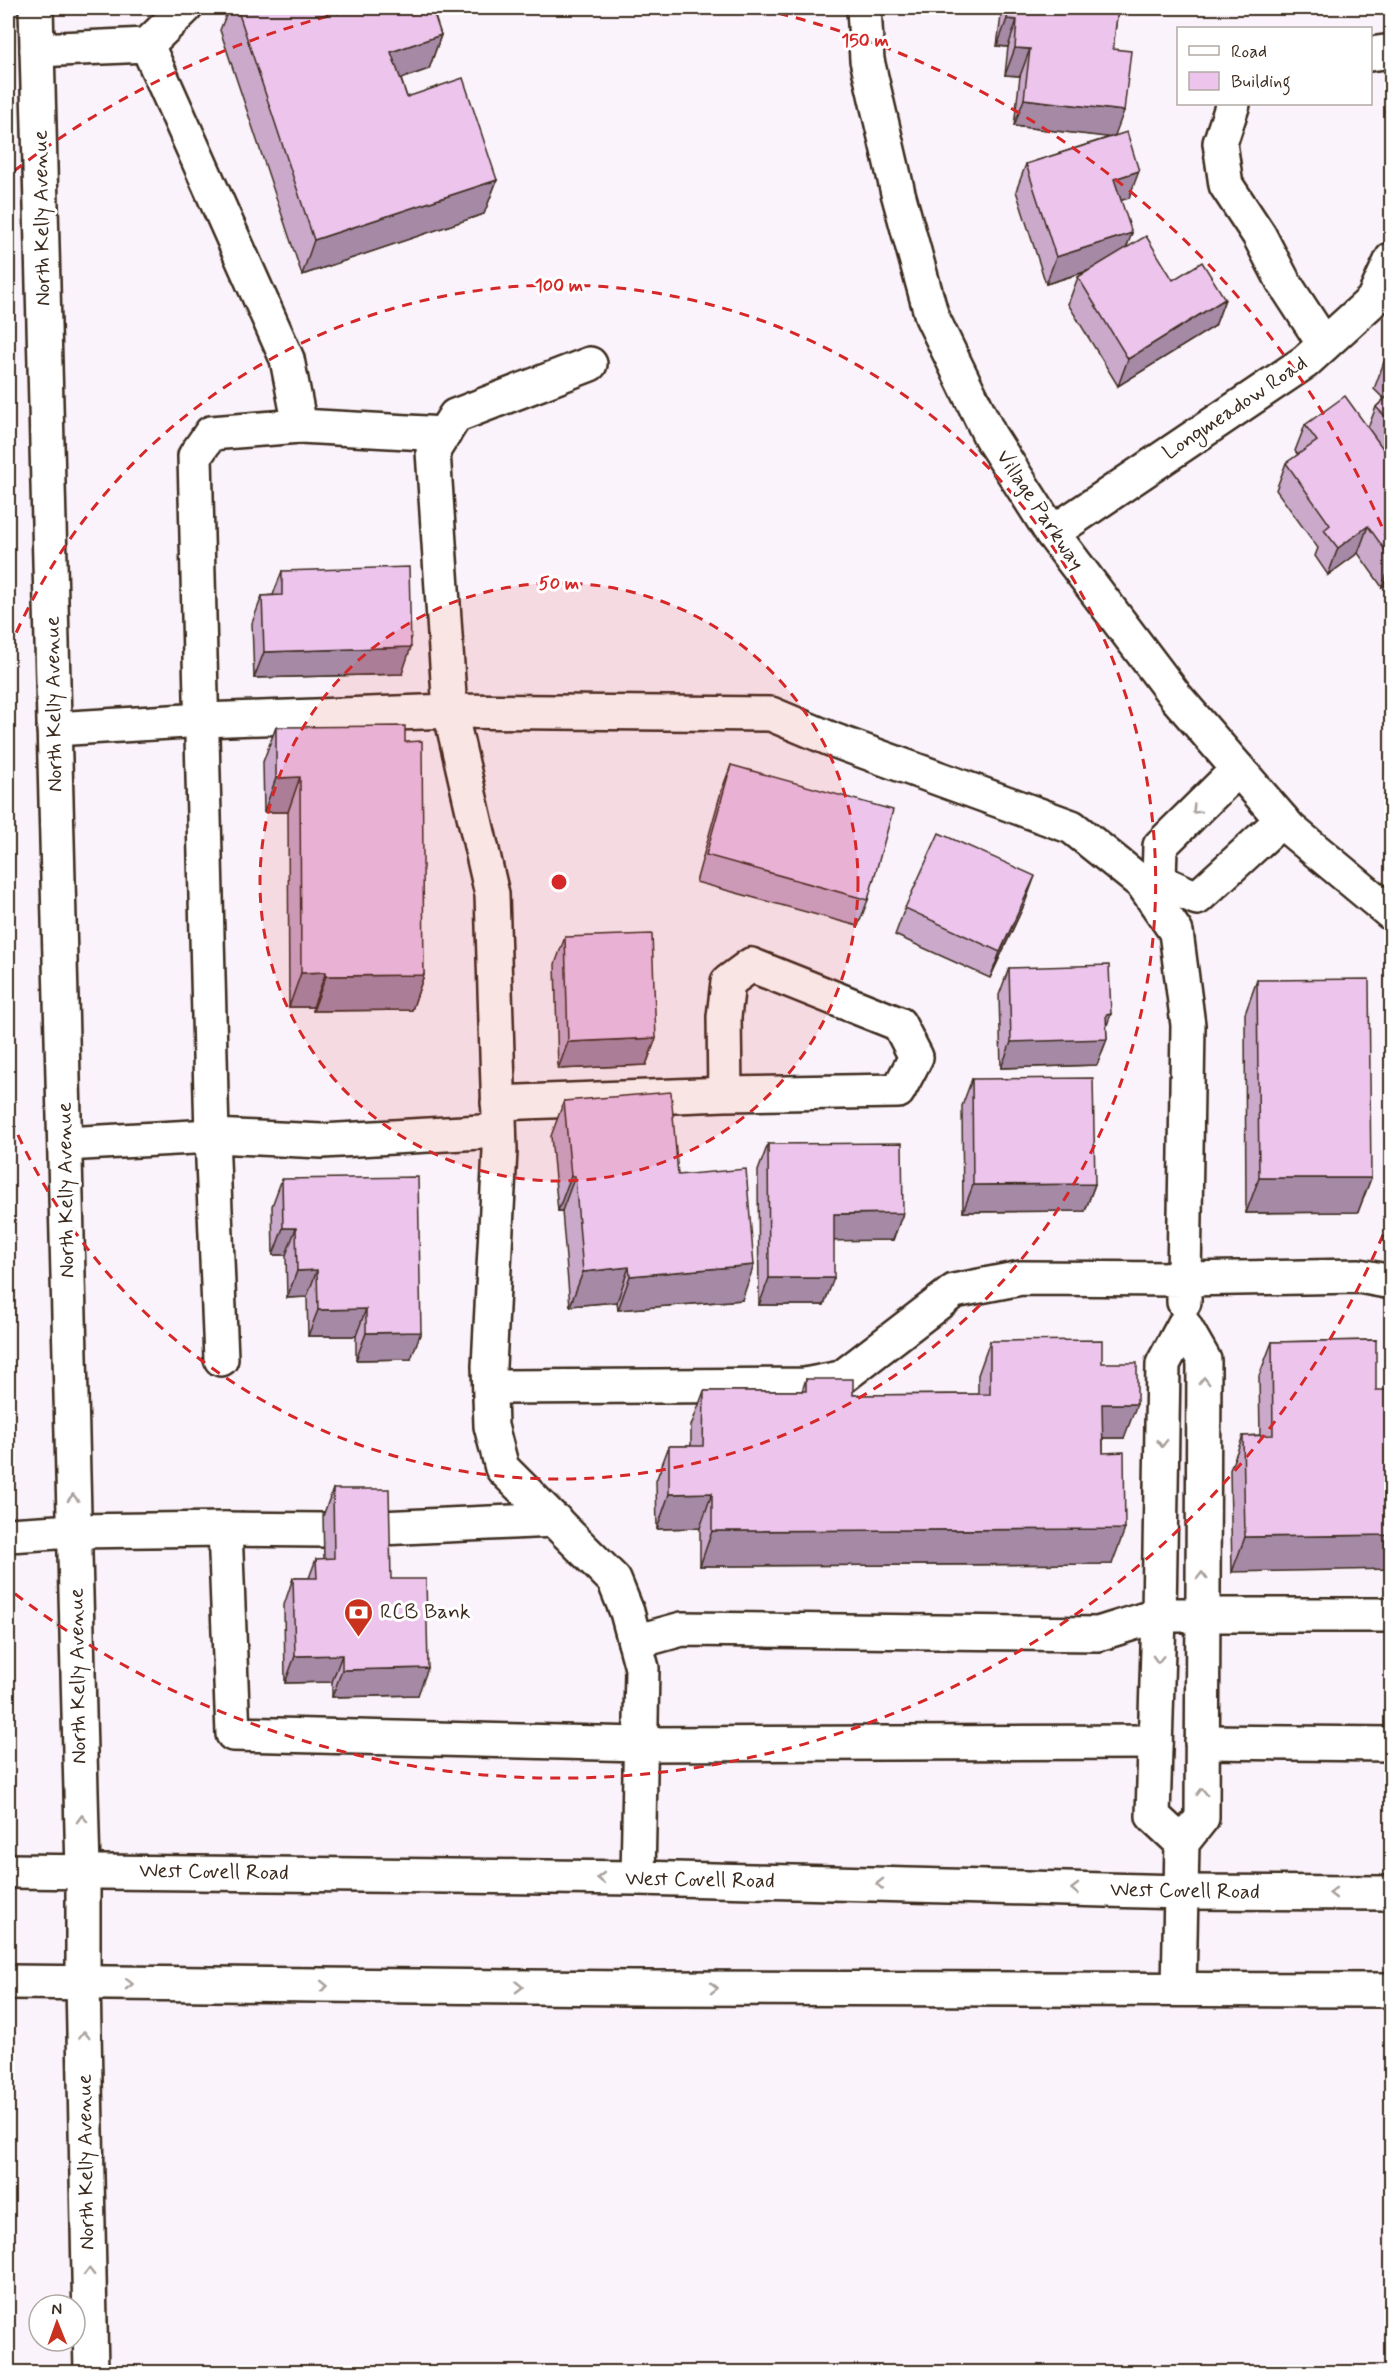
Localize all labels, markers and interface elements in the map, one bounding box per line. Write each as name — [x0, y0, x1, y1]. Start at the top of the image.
legend — [1177, 27, 1372, 105]
text: 150 m — [841, 29, 889, 53]
text: Road — [1231, 40, 1267, 64]
text: Building — [1231, 70, 1291, 96]
street label: North Kelly Avenue — [26, 130, 58, 306]
text: 100 m — [535, 274, 583, 298]
street label: Longmeadow Road — [1157, 349, 1313, 468]
street label: Village Parkway — [989, 444, 1091, 576]
text: 50 m — [539, 572, 579, 596]
street label: North Kelly Avenue — [38, 616, 70, 792]
one-way arrow — [1193, 802, 1204, 813]
centre of rings — [549, 872, 569, 892]
street label: North Kelly Avenue — [50, 1102, 82, 1278]
one-way arrow — [1197, 1376, 1210, 1385]
one-way arrow — [1155, 1439, 1168, 1448]
one-way arrow — [67, 1494, 80, 1503]
one-way arrow — [1196, 1571, 1208, 1580]
street label: North Kelly Avenue — [62, 1588, 94, 1764]
bank icon: RCB Bank — [343, 1596, 375, 1638]
place label: RCB Bank — [380, 1598, 470, 1626]
one-way arrow — [1151, 1655, 1164, 1664]
one-way arrow — [1196, 1787, 1208, 1796]
one-way arrow — [75, 1815, 88, 1824]
street label: West Covell Road — [139, 1857, 289, 1887]
street label: West Covell Road — [625, 1865, 775, 1895]
one-way arrow — [597, 1872, 606, 1884]
street label: West Covell Road — [1110, 1876, 1260, 1906]
one-way arrow — [876, 1878, 885, 1891]
one-way arrow — [1071, 1883, 1080, 1896]
one-way arrow — [1329, 1887, 1338, 1899]
one-way arrow — [124, 1978, 133, 1990]
one-way arrow — [319, 1979, 328, 1992]
one-way arrow — [514, 1981, 523, 1993]
one-way arrow — [709, 1982, 718, 1994]
one-way arrow — [78, 2031, 90, 2040]
street label: North Kelly Avenue — [70, 2074, 102, 2250]
one-way arrow — [82, 2268, 95, 2277]
north arrow — [27, 2293, 87, 2353]
text: N — [51, 2299, 62, 2320]

